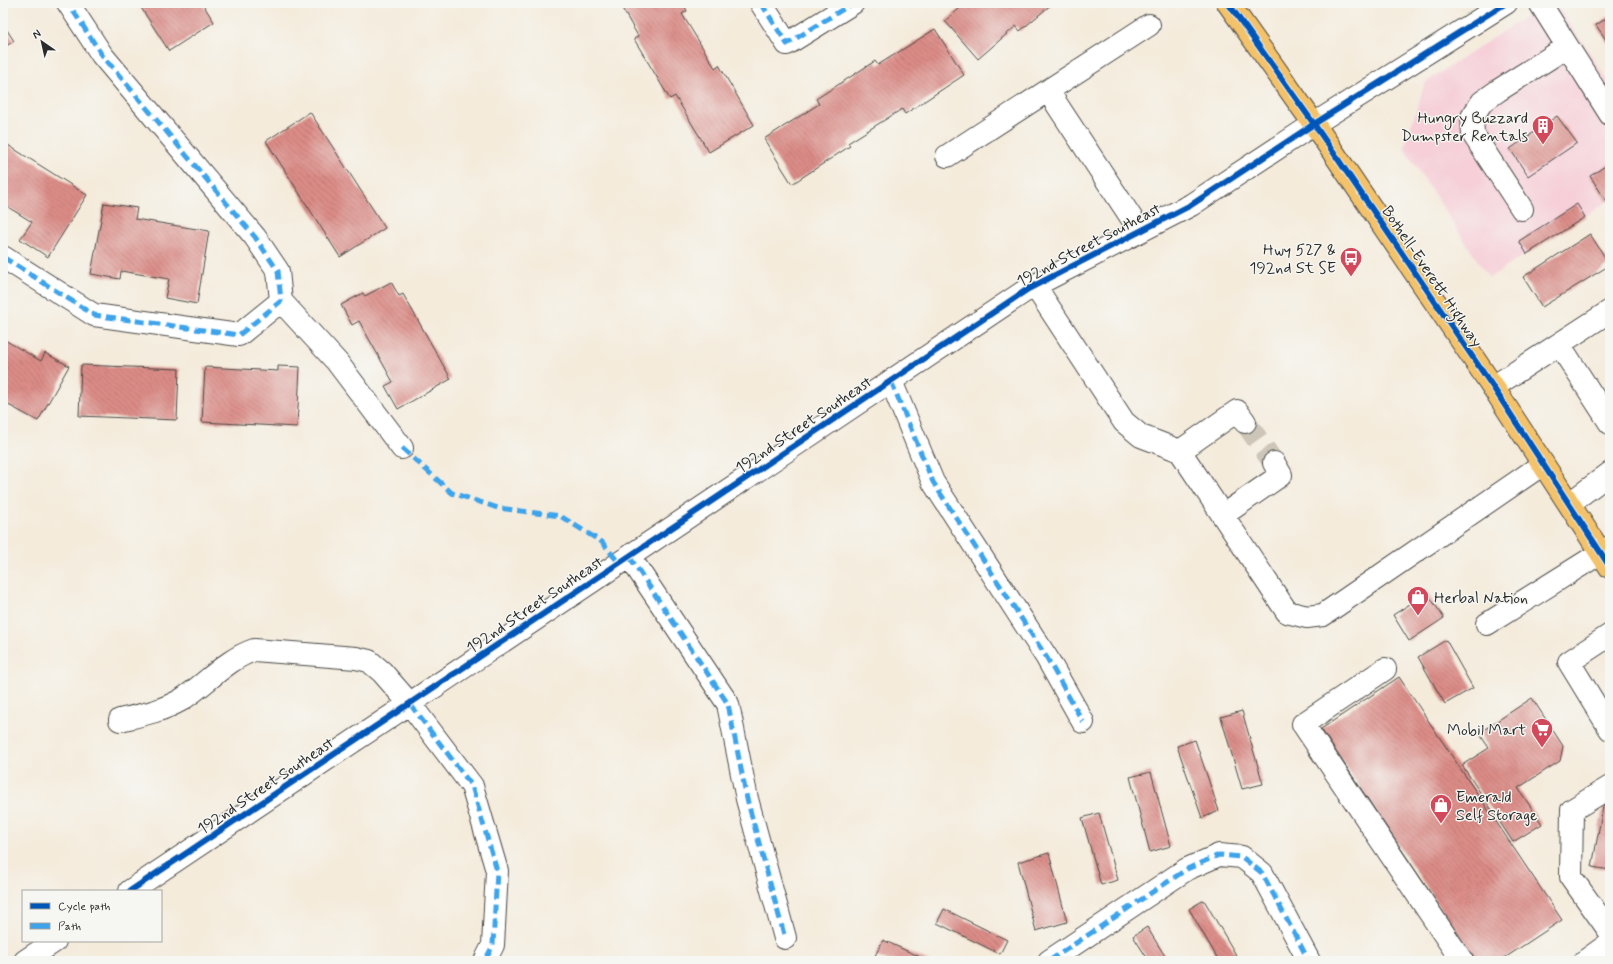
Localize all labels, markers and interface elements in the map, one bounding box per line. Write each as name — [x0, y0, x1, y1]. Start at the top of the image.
north arrow — [22, 22, 62, 62]
text: N — [30, 27, 44, 42]
place label: Hungry Buzzard Dumpster Rentals — [1401, 108, 1528, 147]
building icon: Hungry Buzzard Dumpster Rentals — [1530, 113, 1556, 146]
street label: 192nd Street Southeast — [1013, 198, 1164, 292]
street label: Bothell-Everett Highway — [1376, 202, 1487, 352]
place label: Hwy 527 & 192nd St SE — [1249, 240, 1336, 279]
bus stop icon: Hwy 527 & 192nd St SE — [1338, 245, 1364, 278]
street label: 192nd Street Southeast — [732, 372, 876, 479]
street label: 192nd Street Southeast — [463, 552, 607, 659]
shop icon: Herbal Nation — [1405, 584, 1431, 617]
place label: Herbal Nation — [1434, 588, 1528, 609]
supermarket icon: Mobil Mart — [1529, 716, 1555, 749]
place label: Mobil Mart — [1447, 720, 1526, 741]
street label: 192nd Street Southeast — [194, 733, 338, 840]
place label: Emerald Self Storage — [1456, 787, 1538, 826]
shop icon: Emerald Self Storage — [1428, 792, 1454, 825]
legend — [22, 890, 162, 942]
text: Cycle path — [58, 899, 110, 915]
text: Path — [58, 919, 81, 935]

